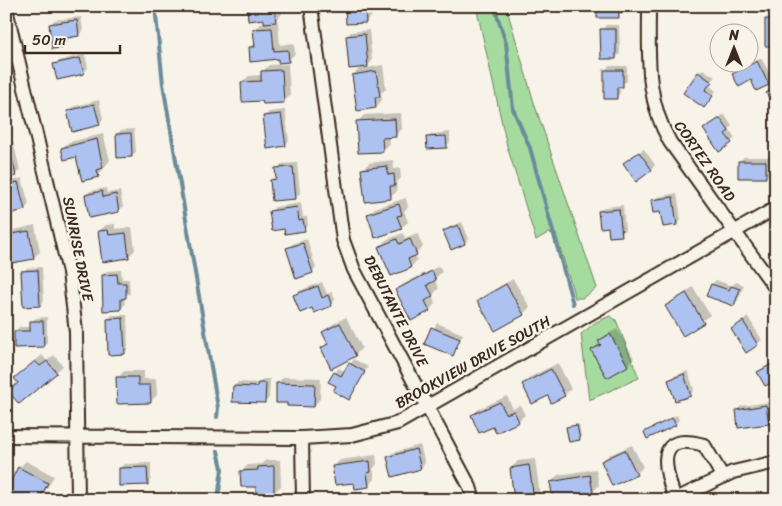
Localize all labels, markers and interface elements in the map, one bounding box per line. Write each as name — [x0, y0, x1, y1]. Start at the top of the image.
scale bar — [25, 22, 120, 54]
north arrow — [710, 22, 760, 72]
text: N — [728, 23, 739, 48]
text: 50 m — [32, 27, 67, 53]
street label: CORTEZ ROAD — [667, 115, 743, 207]
street label: SUNRISE DRIVE — [55, 194, 101, 305]
street label: DEBUTANTE DRIVE — [357, 250, 436, 373]
street label: BROOKVIEW DRIVE SOUTH — [390, 308, 556, 416]

